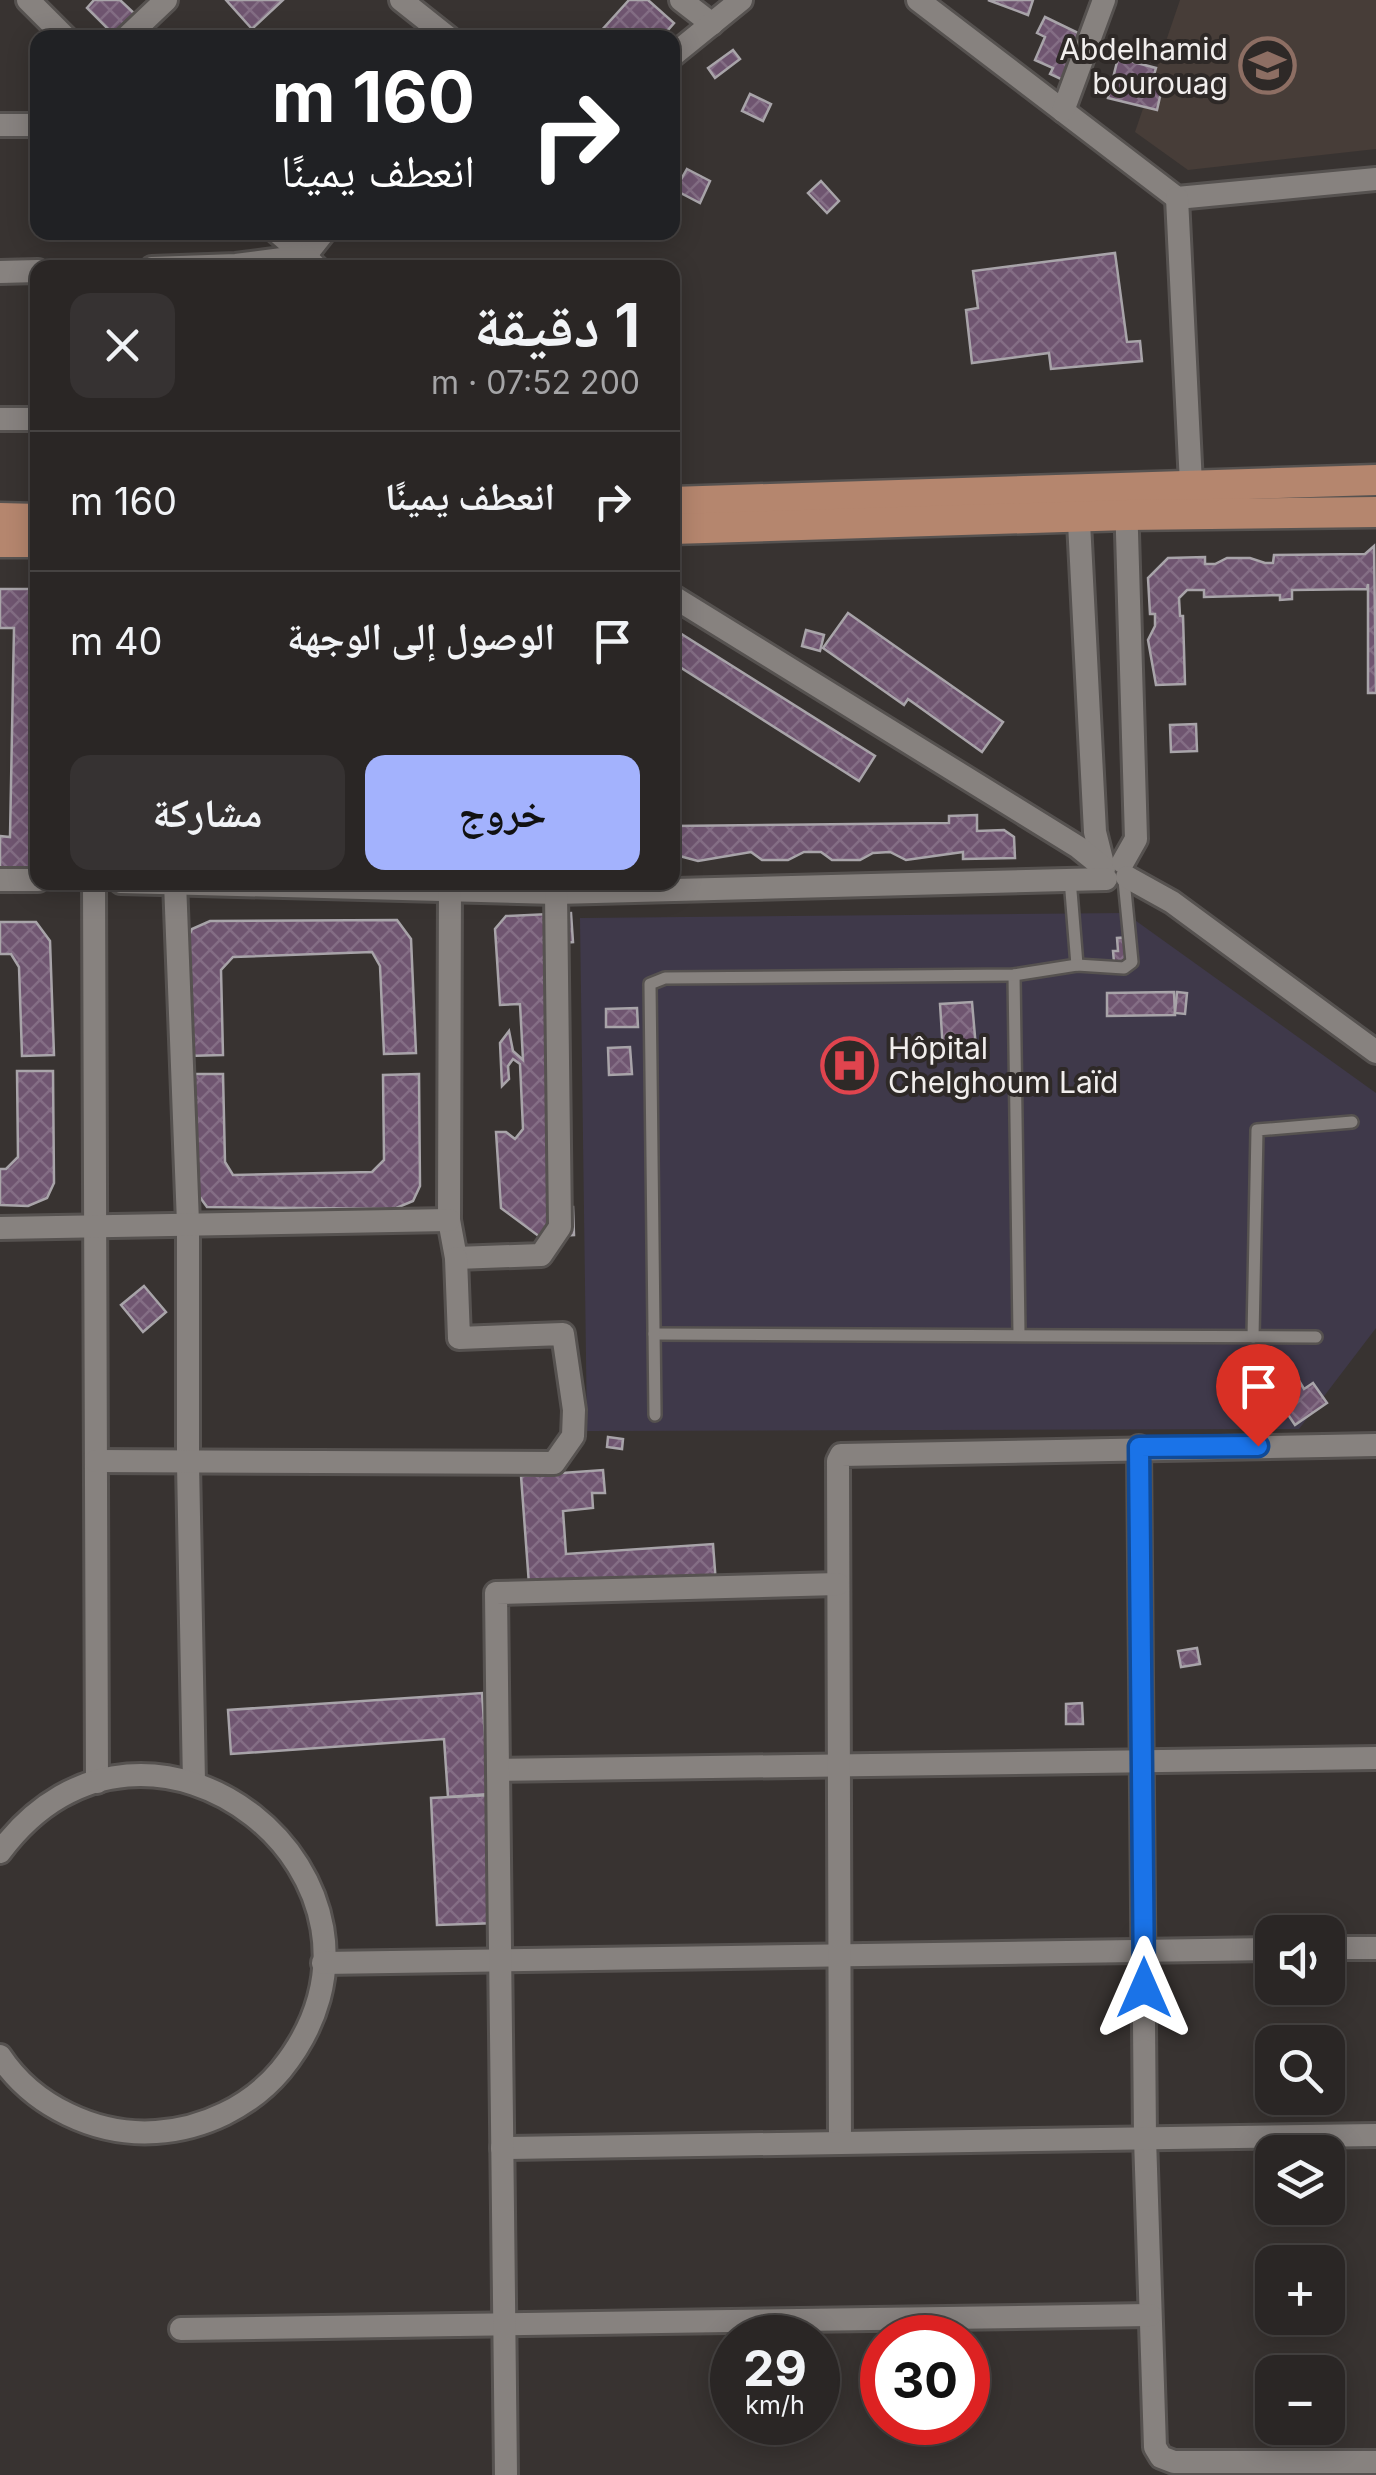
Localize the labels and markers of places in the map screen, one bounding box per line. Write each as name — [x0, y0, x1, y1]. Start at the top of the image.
place label: Abdelhamid bourouag — [1059, 31, 1228, 101]
school or university icon: Abdelhamid bourouag — [1237, 36, 1297, 96]
place label: Hôpital Chelghoum Laïd — [888, 1030, 1118, 1100]
hospital icon: Hôpital Chelghoum Laïd — [819, 1035, 879, 1095]
pin — [1216, 1344, 1301, 1447]

